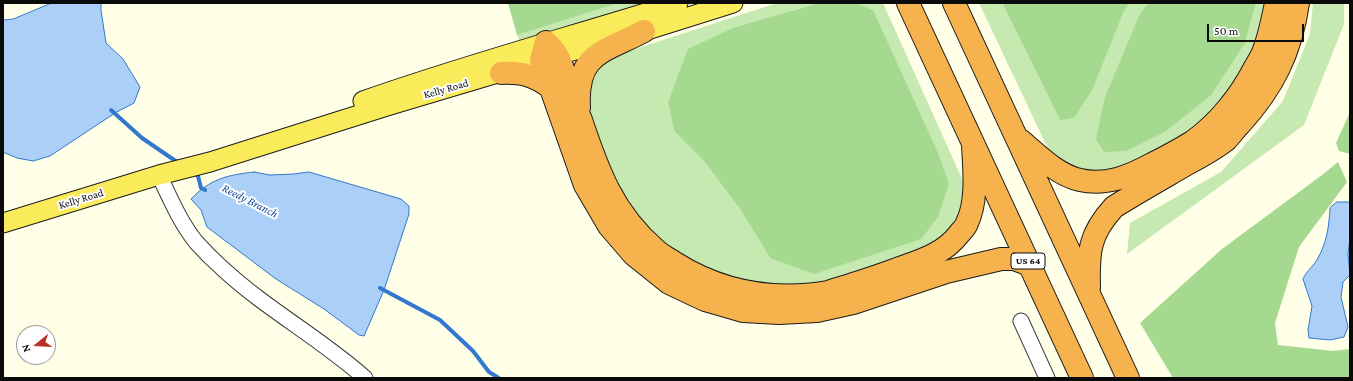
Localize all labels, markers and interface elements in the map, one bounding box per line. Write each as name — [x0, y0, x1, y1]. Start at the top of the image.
scale bar — [1209, 16, 1306, 42]
text: 50 m — [1214, 24, 1238, 38]
street label: Kelly Road — [422, 76, 470, 102]
water label: Reedy Branch — [220, 181, 280, 221]
street label: Kelly Road — [57, 186, 105, 212]
road number: US 64 — [1011, 253, 1045, 269]
north arrow — [16, 325, 56, 365]
text: N — [19, 343, 32, 354]

